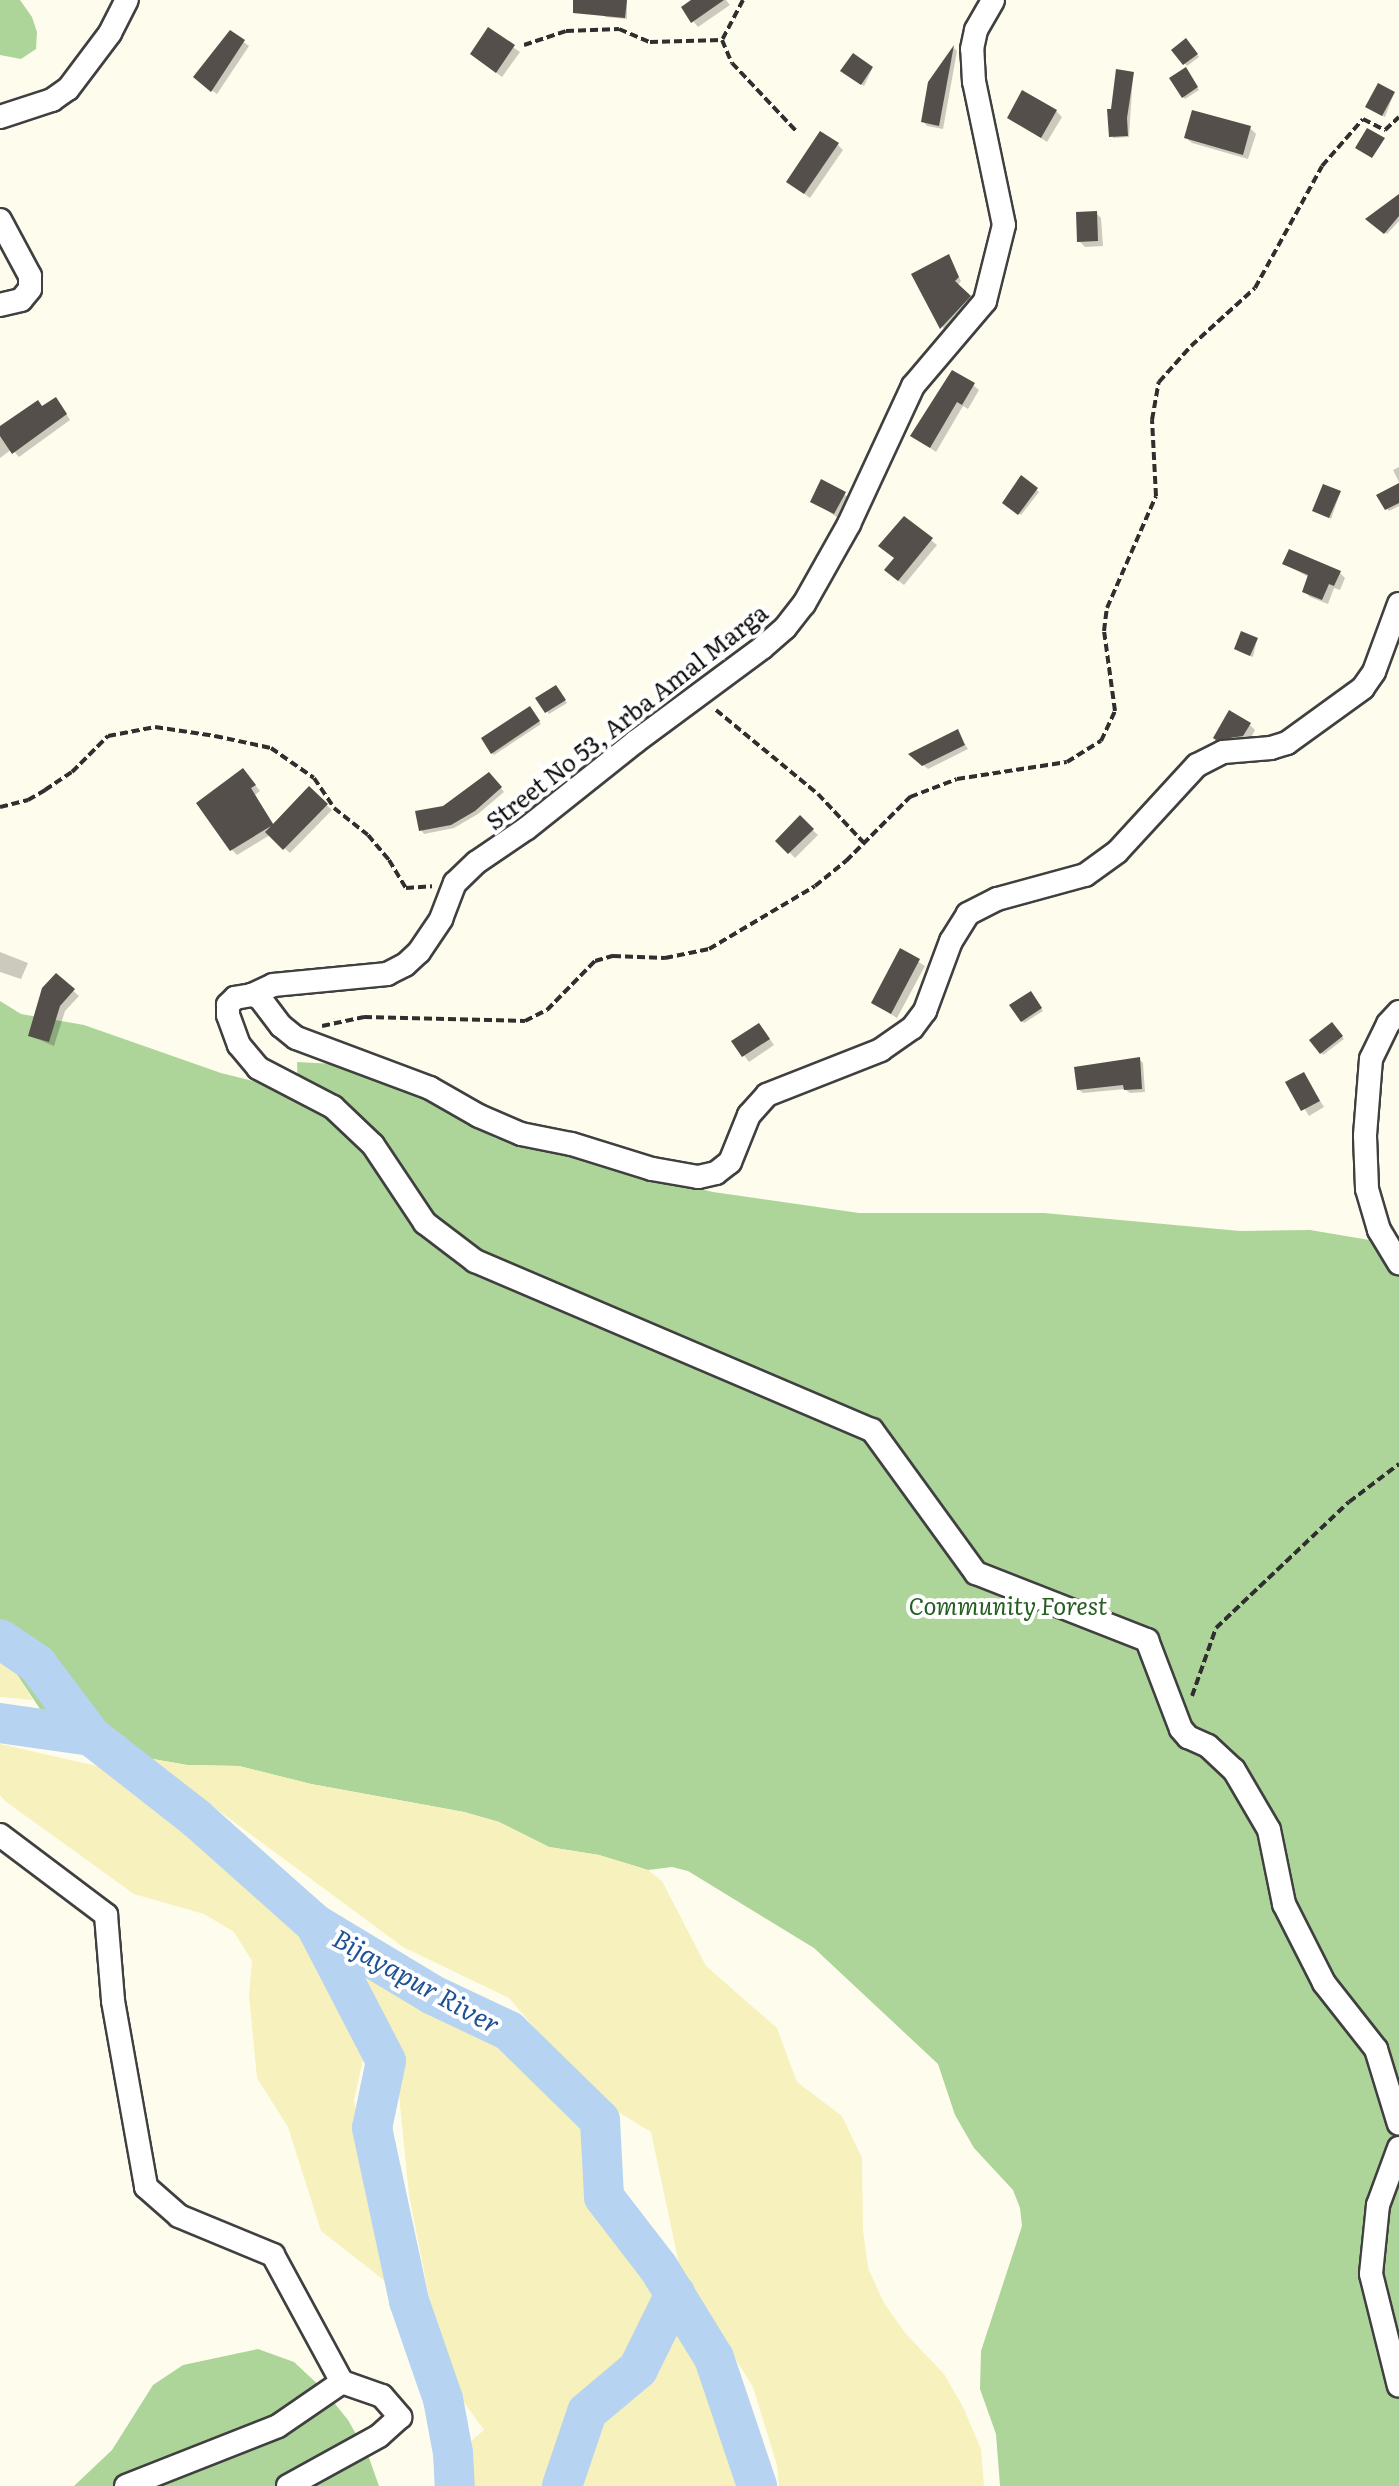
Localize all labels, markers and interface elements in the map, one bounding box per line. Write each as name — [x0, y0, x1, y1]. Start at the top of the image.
street label: Street No 53, Arba Amal Marga — [480, 597, 772, 835]
park label: Community Forest — [909, 1591, 1107, 1619]
water label: Bijayapur River — [328, 1921, 506, 2039]

